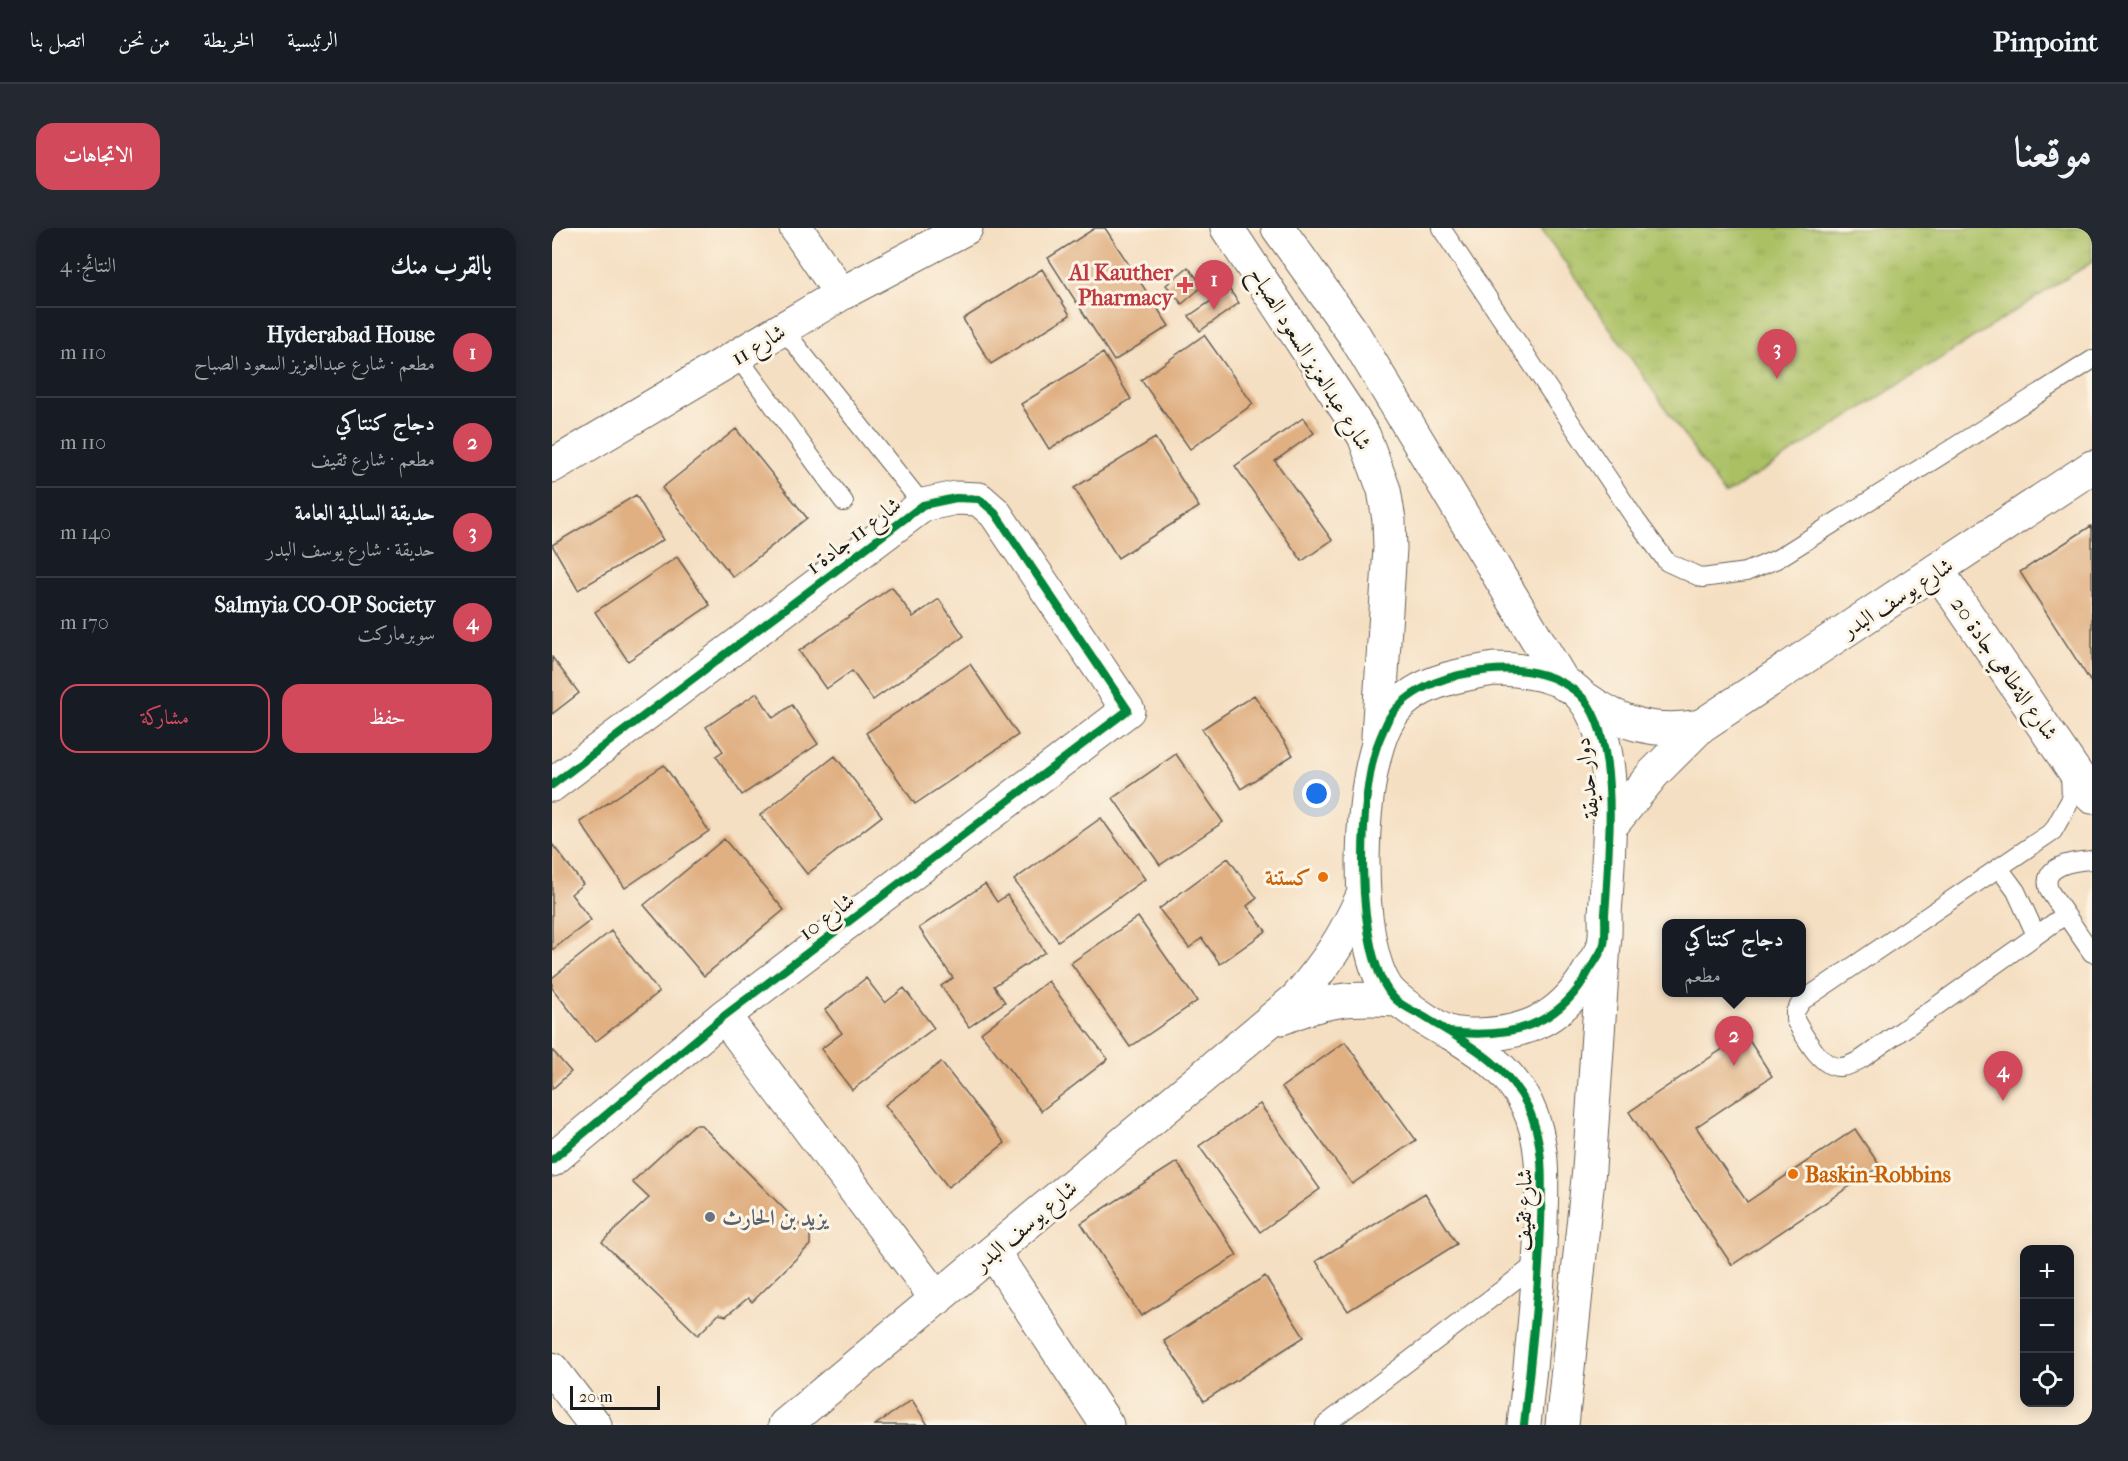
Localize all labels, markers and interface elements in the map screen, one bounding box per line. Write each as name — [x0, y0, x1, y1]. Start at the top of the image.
text: Pinpoint — [1993, 25, 2098, 58]
text: اتصل بنا — [30, 28, 85, 52]
text: من نحن — [118, 28, 170, 52]
text: الخريطة — [203, 28, 254, 52]
text: الرئيسية — [287, 28, 338, 52]
button: الاتجاهات — [36, 123, 160, 190]
text: موقعنا — [2014, 128, 2092, 177]
text: بالقرب منك — [390, 250, 492, 281]
text: النتائج: 4 — [60, 254, 116, 277]
place label: Al Kauther Pharmacy — [1067, 260, 1174, 311]
pin: 1 — [1194, 260, 1234, 310]
street label: شارع عبدالعزيز السعود الصباح — [1238, 262, 1377, 458]
marker: Al Kauther Pharmacy — [1178, 278, 1192, 292]
street label: شارع 11 — [727, 319, 793, 375]
text: Hyderabad House — [267, 322, 435, 348]
pin: 3 — [1758, 330, 1796, 379]
text: 110 m — [60, 341, 106, 364]
text: 1 — [469, 341, 476, 364]
text: مطعم · شارع عبدالعزيز السعود الصباح — [194, 352, 435, 375]
text: دجاج كنتاكي — [336, 410, 435, 436]
text: 110 m — [60, 431, 106, 454]
text: 2 — [467, 431, 478, 454]
text: مطعم · شارع ثقيف — [310, 448, 435, 471]
street label: شارع 11 جادة 1 — [801, 492, 909, 584]
text: حديقة السالمية العامة — [295, 500, 435, 526]
text: 140 m — [60, 521, 111, 544]
text: 3 — [468, 521, 477, 544]
text: حديقة · شارع يوسف البدر — [266, 538, 435, 561]
street label: شارع يوسف البدر — [1835, 552, 1961, 649]
text: Salmyia CO-OP Society — [215, 592, 435, 618]
street label: شارع الةطاهي جادة 20 — [1941, 592, 2063, 748]
text: 170 m — [60, 611, 109, 634]
text: 4 — [467, 611, 478, 634]
text: سوبرماركت — [357, 622, 435, 645]
button: مشاركة — [60, 684, 270, 753]
button: حفظ — [282, 684, 492, 753]
street label: دوار حديقة — [1569, 736, 1605, 820]
your location — [1302, 779, 1331, 808]
place label: كستنة — [1265, 865, 1311, 891]
marker: كستنة — [1316, 870, 1330, 884]
street label: شارع 10 — [794, 888, 863, 950]
popup — [1662, 919, 1806, 997]
text: دجاج كنتاكي — [1684, 926, 1784, 952]
text: مطعم — [1684, 964, 1721, 987]
pin: 2 — [1714, 1016, 1754, 1066]
pin: 4 — [1984, 1052, 2022, 1101]
place label: Baskin-Robbins — [1805, 1162, 1951, 1188]
marker: Baskin-Robbins — [1786, 1167, 1800, 1181]
street label: شارع ثقيف — [1510, 1168, 1543, 1252]
street label: شارع يوسف البدر — [967, 1175, 1086, 1282]
place label: يزيد بن الحارث — [722, 1205, 830, 1231]
marker: يزيد بن الحارث — [703, 1210, 717, 1224]
map controls — [2020, 1245, 2074, 1407]
button: + — [2020, 1245, 2074, 1299]
button: − — [2020, 1299, 2074, 1353]
button: locate — [2020, 1353, 2074, 1407]
scale bar — [570, 1383, 660, 1410]
text: 20 m — [579, 1387, 613, 1406]

